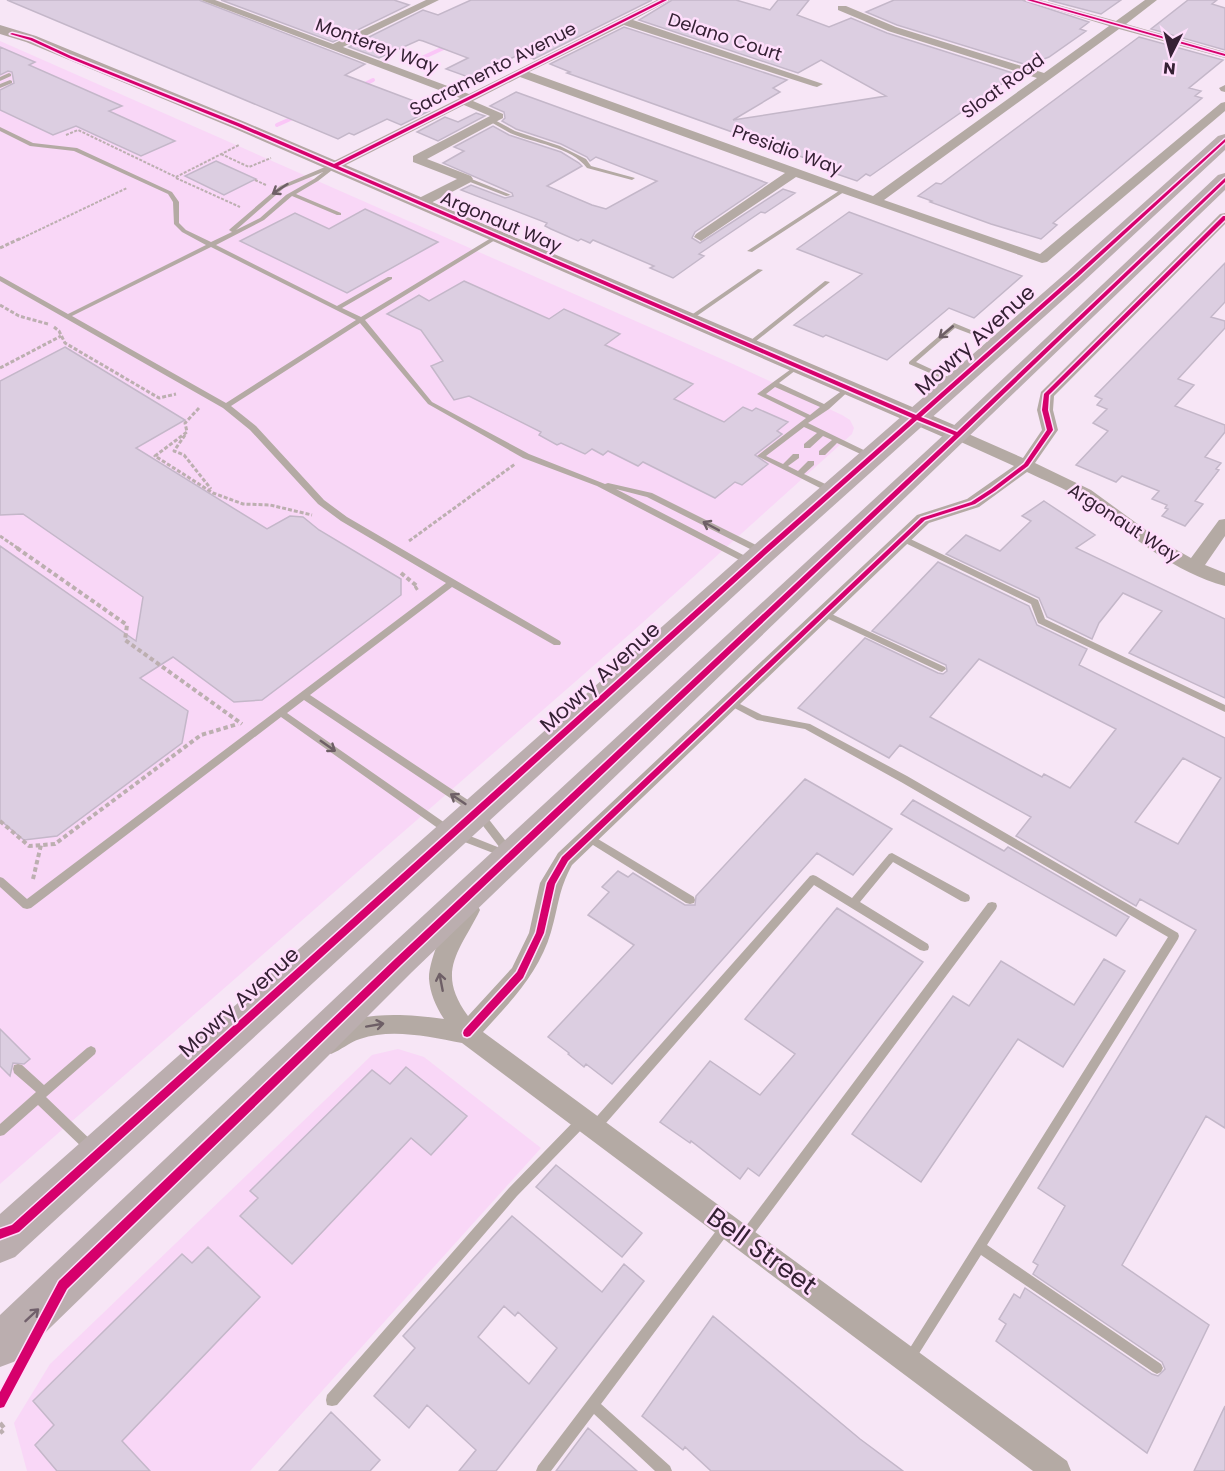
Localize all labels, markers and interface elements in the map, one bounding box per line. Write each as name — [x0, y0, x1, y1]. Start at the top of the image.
street label: Delano Court — [665, 6, 785, 67]
street label: Monterey Way — [312, 12, 442, 79]
street label: Sacramento Avenue — [405, 16, 581, 122]
north arrow — [1141, 24, 1201, 84]
street label: Sloat Road — [956, 47, 1049, 124]
text: N — [1162, 56, 1177, 80]
street label: Presidio Way — [729, 118, 845, 181]
one-way arrow — [273, 183, 289, 195]
street label: Argonaut Way — [437, 185, 565, 258]
street label: Mowry Avenue — [908, 278, 1041, 402]
one-way arrow — [939, 325, 954, 339]
street label: Argonaut Way — [1063, 477, 1185, 568]
one-way arrow — [703, 520, 721, 531]
street label: Mowry Avenue — [533, 615, 666, 739]
one-way arrow — [320, 740, 336, 752]
one-way arrow — [450, 793, 467, 805]
street label: Mowry Avenue — [172, 940, 305, 1064]
one-way arrow — [435, 973, 446, 992]
one-way arrow — [364, 1019, 384, 1030]
street label: Bell Street — [700, 1199, 824, 1303]
one-way arrow — [24, 1308, 39, 1322]

